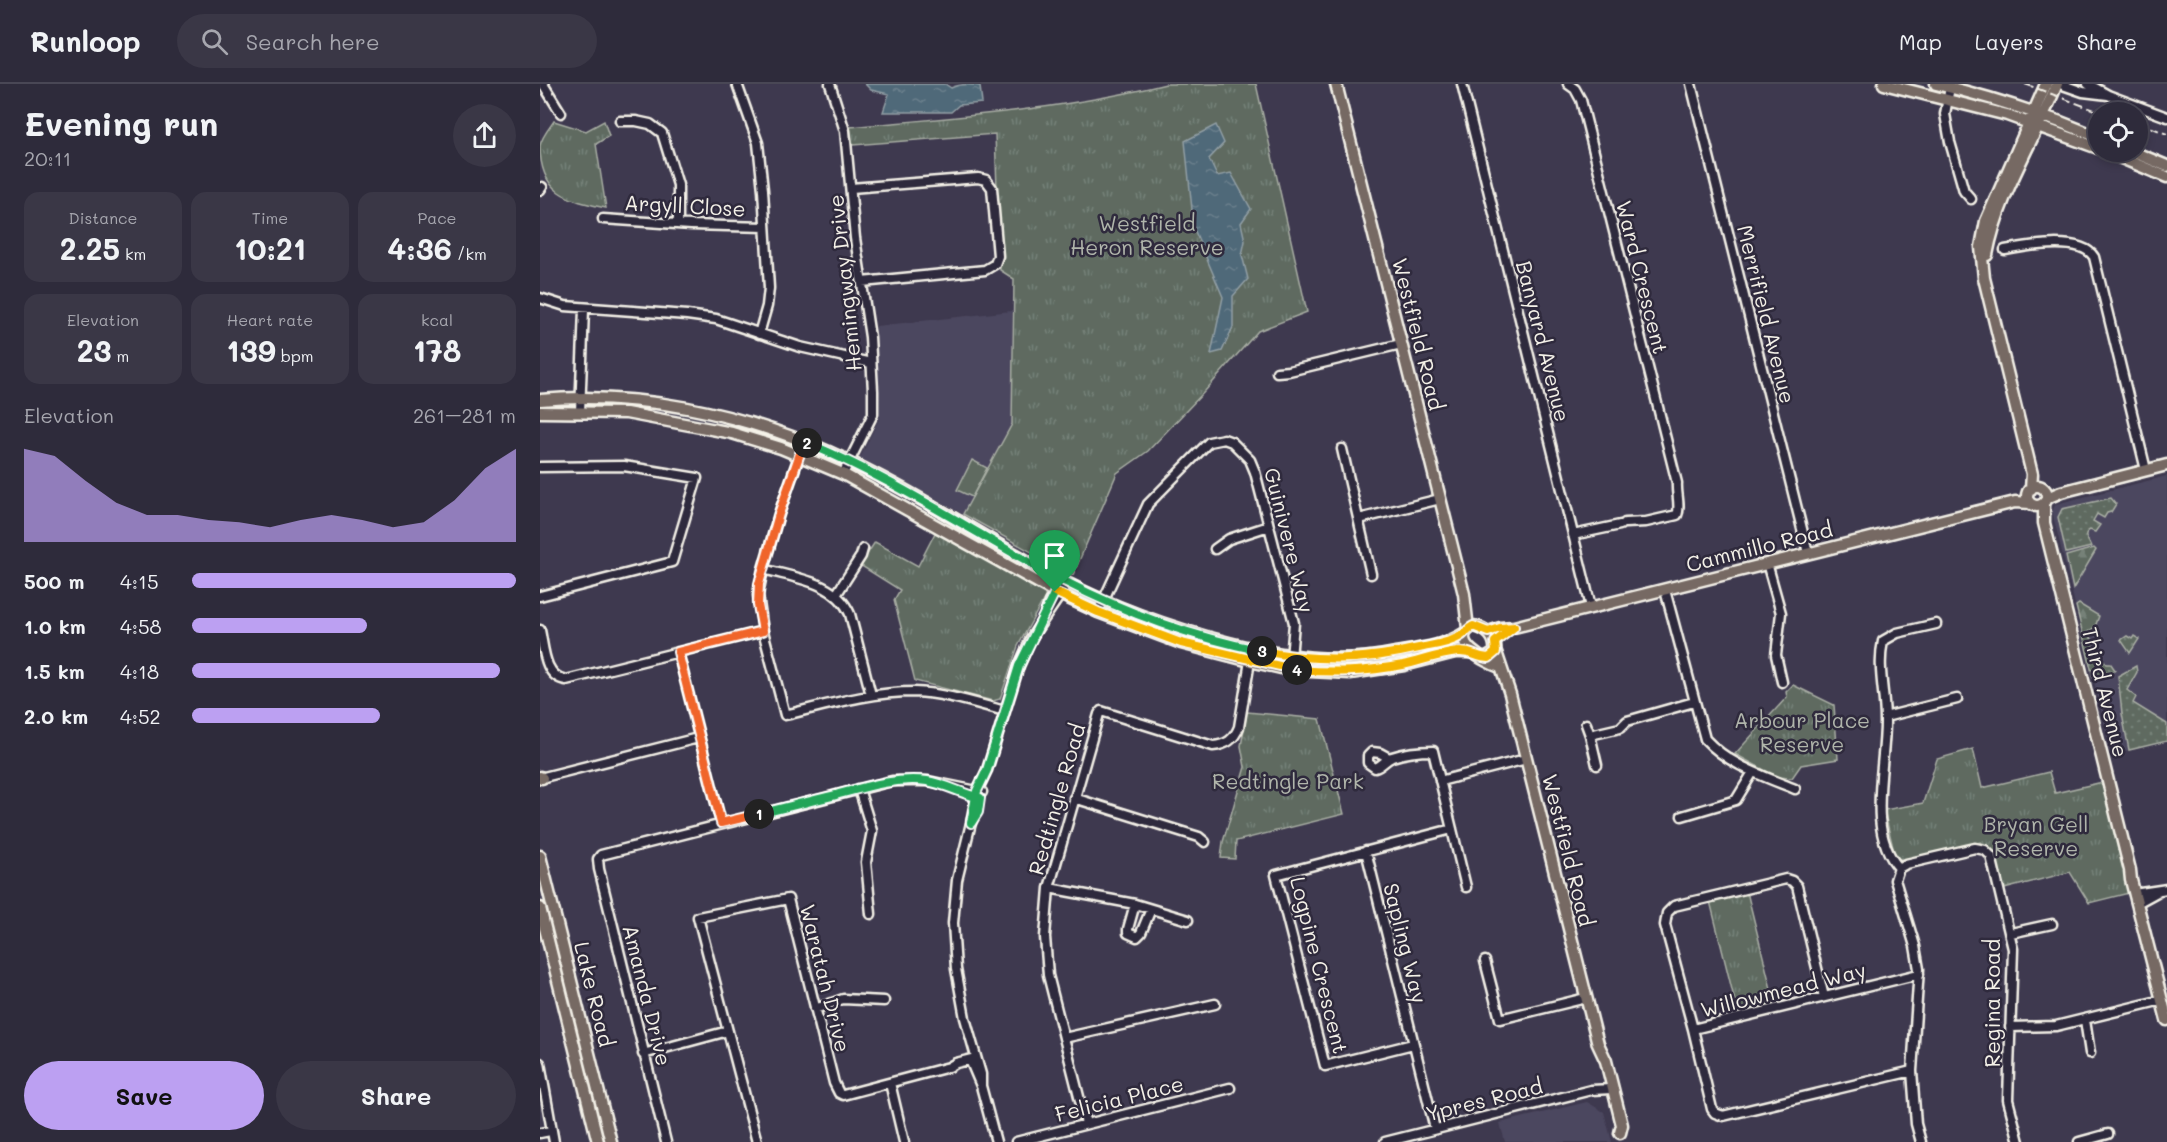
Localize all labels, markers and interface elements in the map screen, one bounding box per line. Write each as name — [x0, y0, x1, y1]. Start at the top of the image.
search box — [177, 14, 597, 68]
text: Runloop — [30, 23, 141, 59]
icon: search — [198, 25, 231, 58]
text: Search here — [246, 27, 380, 56]
text: Map — [1899, 28, 1942, 55]
text: Layers — [1975, 28, 2044, 55]
text: Share — [2077, 28, 2137, 55]
text: Evening run — [24, 101, 218, 144]
map controls — [2088, 102, 2148, 162]
button: locate — [2088, 102, 2148, 162]
button: share — [453, 104, 516, 167]
text: 20:11 — [24, 145, 72, 171]
street label: Argyll Close — [624, 188, 746, 222]
street label: Hemingway Drive — [821, 193, 867, 373]
street label: Ward Crescent — [1611, 198, 1675, 356]
text: Distance — [69, 207, 137, 228]
text: Time — [252, 207, 288, 228]
text: Pace — [417, 207, 457, 228]
park label: Westfield Heron Reserve — [1070, 209, 1224, 260]
street label: Merrifield Avenue — [1732, 222, 1802, 406]
text: 2.25 — [60, 228, 120, 268]
text: 10:21 — [234, 228, 306, 268]
text: 4:36 — [387, 228, 452, 268]
text: km — [120, 243, 146, 264]
text: /km — [452, 243, 487, 264]
street label: Westfield Road — [1387, 255, 1451, 413]
street label: Banyard Avenue — [1511, 258, 1577, 424]
text: Elevation — [67, 309, 139, 330]
text: Heart rate — [227, 309, 313, 330]
text: kcal — [421, 309, 453, 330]
text: 23 — [77, 330, 111, 370]
text: 139 — [226, 330, 276, 370]
text: 178 — [413, 330, 461, 370]
text: m — [111, 345, 129, 366]
text: bpm — [276, 345, 314, 366]
text: Elevation — [24, 402, 114, 428]
text: 261–281 m — [413, 402, 516, 428]
pin: 2 — [792, 428, 822, 458]
text: 2 — [803, 432, 811, 453]
street label: Guinivere Way — [1259, 465, 1321, 615]
street label: Cammillo Road — [1683, 515, 1835, 577]
pin — [1029, 530, 1080, 592]
icon: arrive — [1038, 539, 1071, 572]
text: 500 m — [24, 568, 84, 594]
text: 4:15 — [120, 568, 159, 594]
text: 1.0 km — [24, 613, 86, 639]
text: 4:58 — [120, 613, 162, 639]
street label: Third Avenue — [2077, 624, 2135, 760]
pin: 3 — [1247, 636, 1277, 666]
text: 3 — [1257, 640, 1267, 661]
pin: 4 — [1282, 655, 1312, 685]
text: 1.5 km — [24, 658, 85, 684]
text: 4:18 — [120, 658, 159, 684]
text: 4 — [1292, 659, 1302, 680]
text: 2.0 km — [24, 703, 88, 729]
text: 4:52 — [120, 703, 161, 729]
park label: Arbour Place Reserve — [1734, 706, 1870, 757]
street label: Redtingle Road — [1021, 720, 1091, 878]
park label: Redtingle Park — [1212, 767, 1364, 794]
street label: Westfield Road — [1537, 771, 1601, 929]
pin: 1 — [744, 799, 774, 829]
text: 1 — [755, 803, 763, 824]
park label: Bryan Gell Reserve — [1983, 810, 2089, 861]
street label: Logpine Crescent — [1285, 874, 1355, 1056]
street label: Sapling Way — [1378, 880, 1434, 1006]
street label: Waratah Drive — [795, 901, 857, 1055]
street label: Amanda Drive — [617, 922, 679, 1068]
street label: Lake Road — [569, 939, 621, 1049]
street label: Regina Road — [1978, 939, 2005, 1067]
street label: Willowmead Way — [1698, 955, 1868, 1023]
button: Save — [24, 1061, 264, 1130]
button: Share — [276, 1061, 516, 1130]
street label: Felicia Place — [1052, 1069, 1186, 1127]
street label: Ypres Road — [1423, 1071, 1545, 1127]

